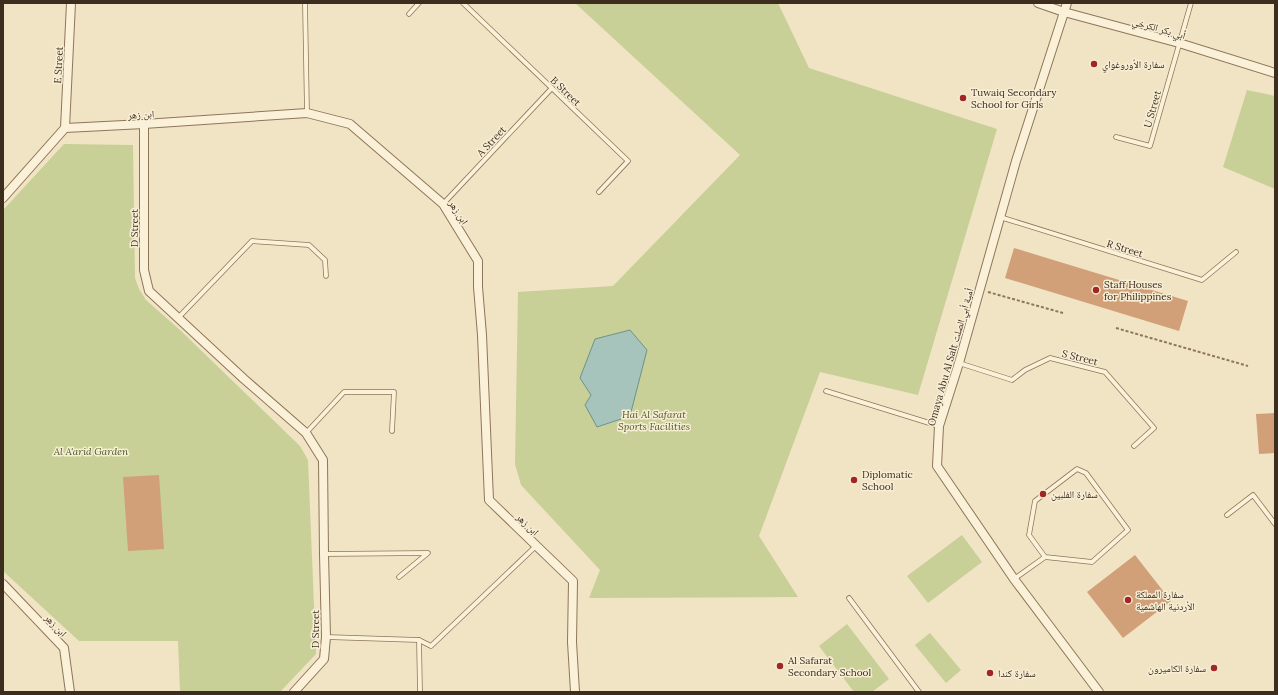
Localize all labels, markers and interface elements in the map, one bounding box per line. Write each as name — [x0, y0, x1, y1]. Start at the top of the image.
street label: أبي بكر الكرخي — [1130, 15, 1187, 44]
street label: E Street — [51, 46, 66, 84]
place label: سفارة الأوروغواي — [1102, 58, 1165, 73]
marker: سفارة الأوروغواي — [1089, 59, 1099, 69]
street label: B Street — [548, 74, 584, 109]
place label: Tuwaiq Secondary School for Girls — [971, 86, 1057, 111]
street label: U Street — [1141, 89, 1164, 129]
marker: Tuwaiq Secondary School for Girls — [958, 93, 968, 103]
street label: ابن زهر — [126, 107, 155, 122]
street label: A Street — [473, 123, 509, 160]
street label: ابن زهر — [445, 197, 471, 227]
street label: D Street — [128, 209, 141, 247]
street label: R Street — [1105, 237, 1145, 260]
place label: Staff Houses for Philippines — [1104, 278, 1172, 303]
marker: Staff Houses for Philippines — [1091, 285, 1101, 295]
street label: Omaya Abu Al Salt أمية أبي الصلت — [925, 287, 978, 428]
street label: S Street — [1061, 347, 1099, 368]
park label: Hai Al Safarat Sports Facilities — [618, 408, 690, 433]
park label: Al A'arid Garden — [53, 445, 129, 458]
place label: Diplomatic School — [862, 468, 913, 493]
marker: Diplomatic School — [849, 475, 859, 485]
place label: سفارة الفلبين — [1051, 488, 1098, 501]
marker: سفارة الفلبين — [1038, 489, 1048, 499]
street label: ابن زهر — [513, 510, 542, 538]
place label: سفارة المملكة الأردنية الهاشمية — [1136, 588, 1195, 613]
marker: سفارة المملكة الأردنية الهاشمية — [1123, 595, 1133, 605]
street label: D Street — [309, 610, 322, 648]
street label: ابن زهر — [41, 611, 70, 639]
place label: Al Safarat Secondary School — [787, 654, 871, 679]
marker: Al Safarat Secondary School — [775, 661, 785, 671]
place label: سفارة الكاميرون — [1148, 662, 1206, 675]
marker: سفارة الكاميرون — [1209, 663, 1219, 673]
place label: سفارة كندا — [998, 667, 1036, 680]
marker: سفارة كندا — [985, 668, 995, 678]

